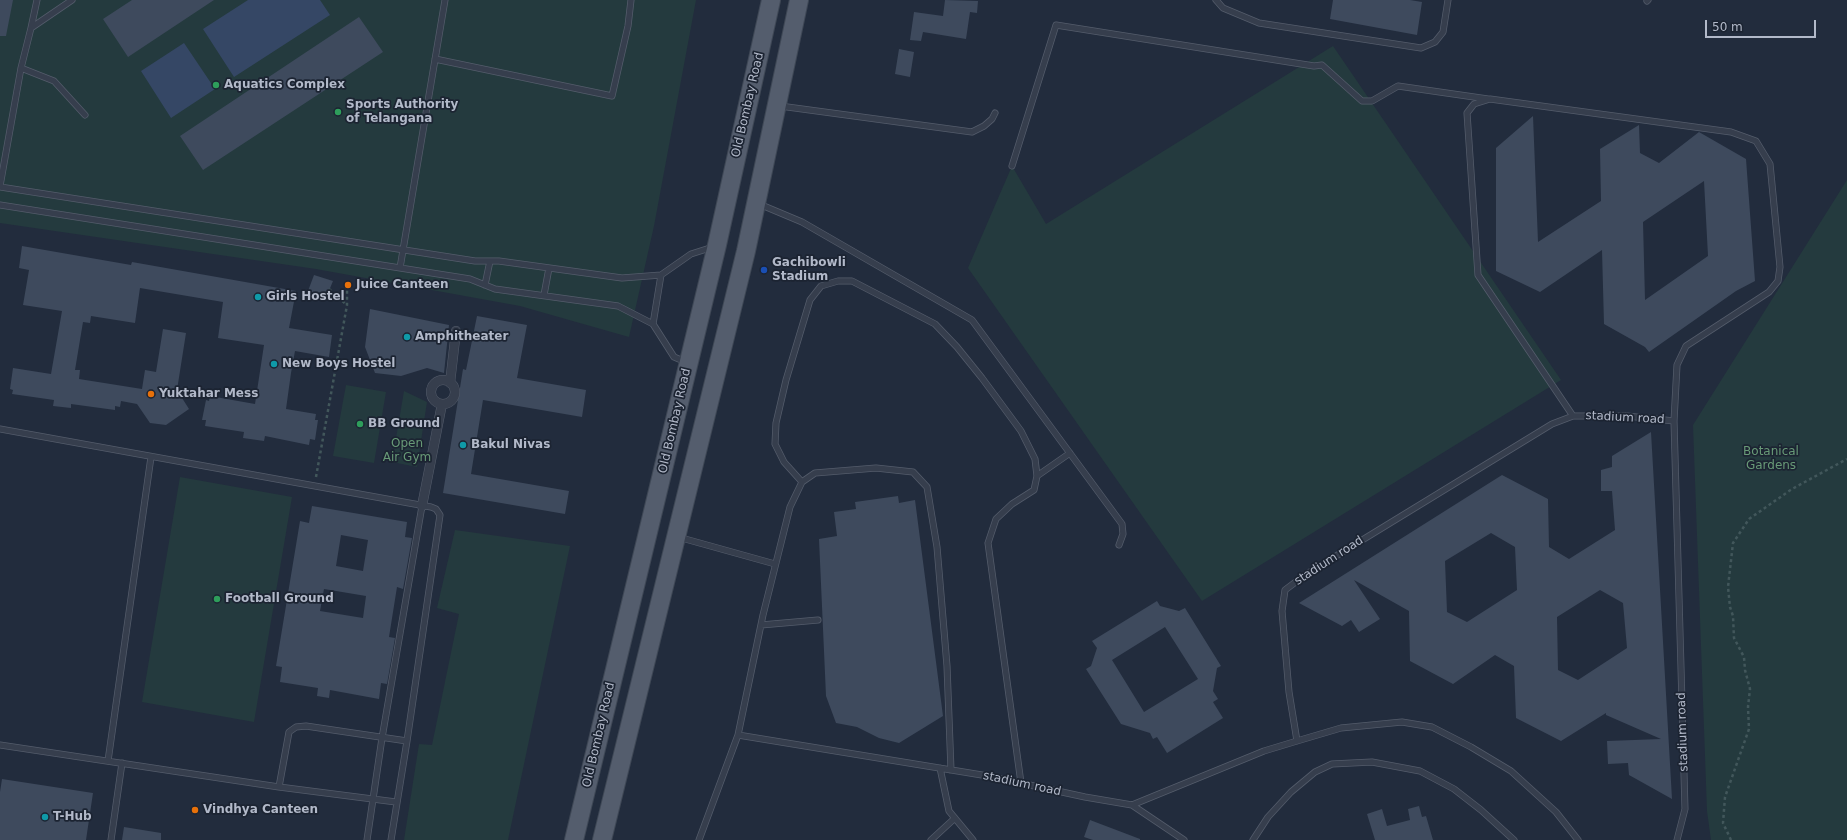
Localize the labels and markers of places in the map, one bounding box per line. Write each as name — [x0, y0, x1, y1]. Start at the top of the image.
place label: Aquatics Complex — [224, 78, 345, 92]
marker: Aquatics Complex — [211, 80, 221, 90]
place label: Sports Authority of Telangana — [346, 98, 458, 126]
marker: Sports Authority of Telangana — [333, 107, 343, 117]
place label: Gachibowli Stadium — [772, 256, 846, 284]
marker: Gachibowli Stadium — [759, 265, 769, 275]
place label: Juice Canteen — [356, 278, 449, 292]
marker: Juice Canteen — [343, 280, 353, 290]
place label: Girls Hostel — [266, 290, 345, 304]
marker: Girls Hostel — [253, 292, 263, 302]
place label: Amphitheater — [415, 330, 508, 344]
marker: Amphitheater — [402, 332, 412, 342]
place label: New Boys Hostel — [282, 357, 395, 371]
marker: New Boys Hostel — [269, 359, 279, 369]
place label: Yuktahar Mess — [159, 387, 258, 401]
marker: Yuktahar Mess — [146, 389, 156, 399]
place label: BB Ground — [368, 417, 440, 431]
marker: BB Ground — [355, 419, 365, 429]
place label: Bakul Nivas — [471, 438, 550, 452]
marker: Bakul Nivas — [458, 440, 468, 450]
place label: Football Ground — [225, 592, 334, 606]
marker: Football Ground — [212, 594, 222, 604]
place label: Vindhya Canteen — [203, 803, 318, 817]
marker: Vindhya Canteen — [190, 805, 200, 815]
place label: T-Hub — [53, 810, 92, 824]
marker: T-Hub — [40, 812, 50, 822]

